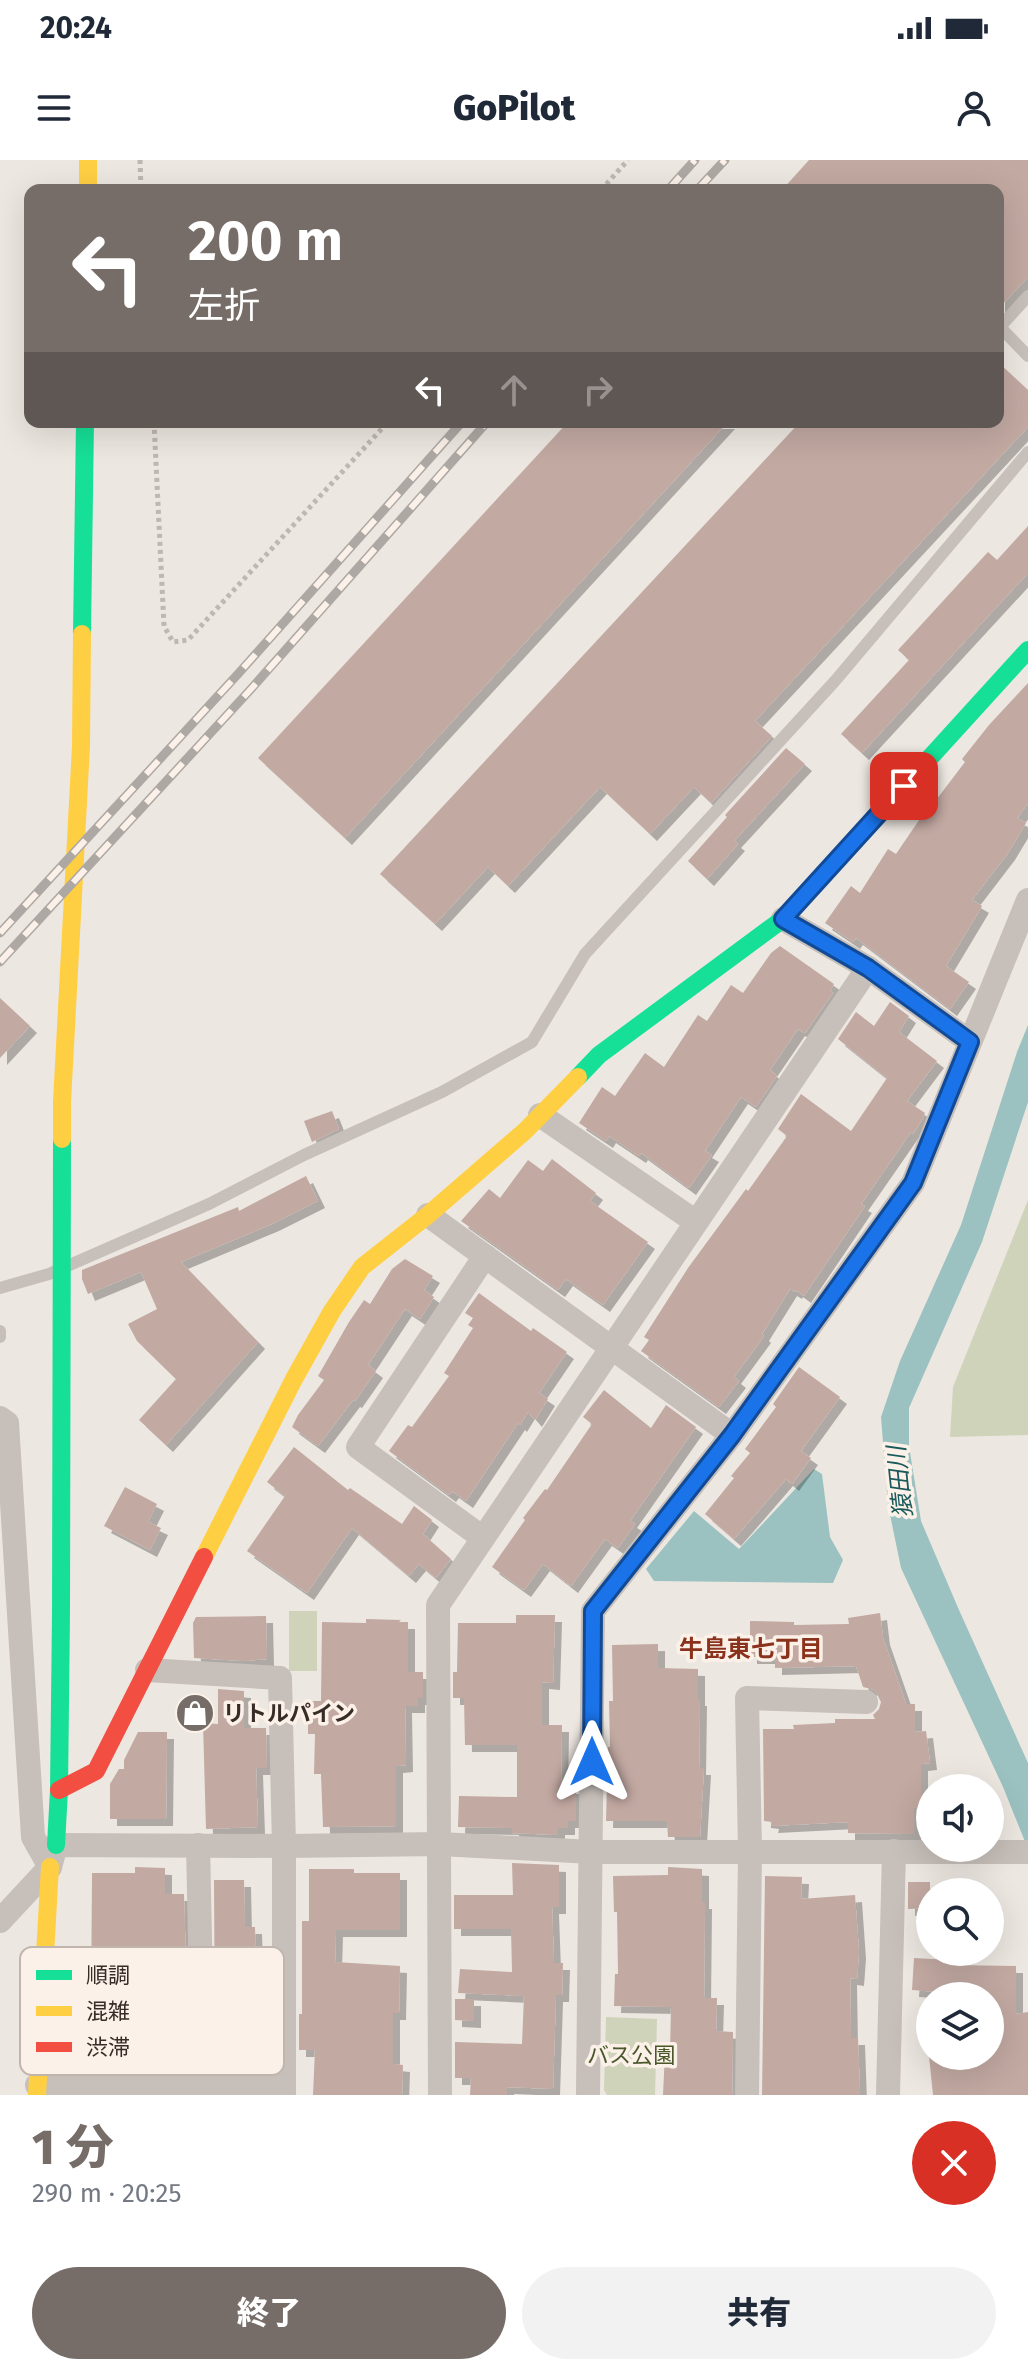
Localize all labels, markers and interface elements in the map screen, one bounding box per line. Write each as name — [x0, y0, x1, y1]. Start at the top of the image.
text: 20:24 — [40, 10, 112, 46]
icon: menu — [32, 86, 76, 130]
text: GoPilot — [453, 86, 575, 130]
icon: person — [952, 86, 996, 130]
text: 200 m — [188, 208, 343, 275]
icon: left — [56, 216, 160, 320]
text: 左折 — [188, 284, 260, 328]
icon: left — [408, 368, 452, 412]
icon: ahead — [492, 368, 536, 412]
icon: right — [576, 368, 620, 412]
pin — [870, 752, 938, 820]
icon: arrive — [882, 764, 926, 808]
water label: 猿田川 — [882, 1442, 918, 1519]
district label: 牛島東七丁目 — [679, 1635, 823, 1663]
shop icon: リトルパイン — [174, 1692, 216, 1734]
place label: リトルパイン — [223, 1700, 355, 1727]
position arrow — [550, 1720, 634, 1804]
map controls — [916, 1774, 1004, 2070]
button: sound — [916, 1774, 1004, 1862]
button: search — [916, 1878, 1004, 1966]
legend — [20, 1947, 284, 2075]
text: 順調 — [86, 1962, 130, 1989]
button: layers — [916, 1982, 1004, 2070]
text: 混雑 — [86, 1998, 130, 2025]
text: 渋滞 — [86, 2034, 130, 2061]
park label: バス公園 — [587, 2042, 675, 2069]
text: 1 分 — [32, 2119, 114, 2177]
button: close — [912, 2121, 996, 2205]
text: 290 m · 20:25 — [32, 2178, 181, 2209]
button: 終了 — [32, 2267, 506, 2359]
button: 共有 — [522, 2267, 996, 2359]

